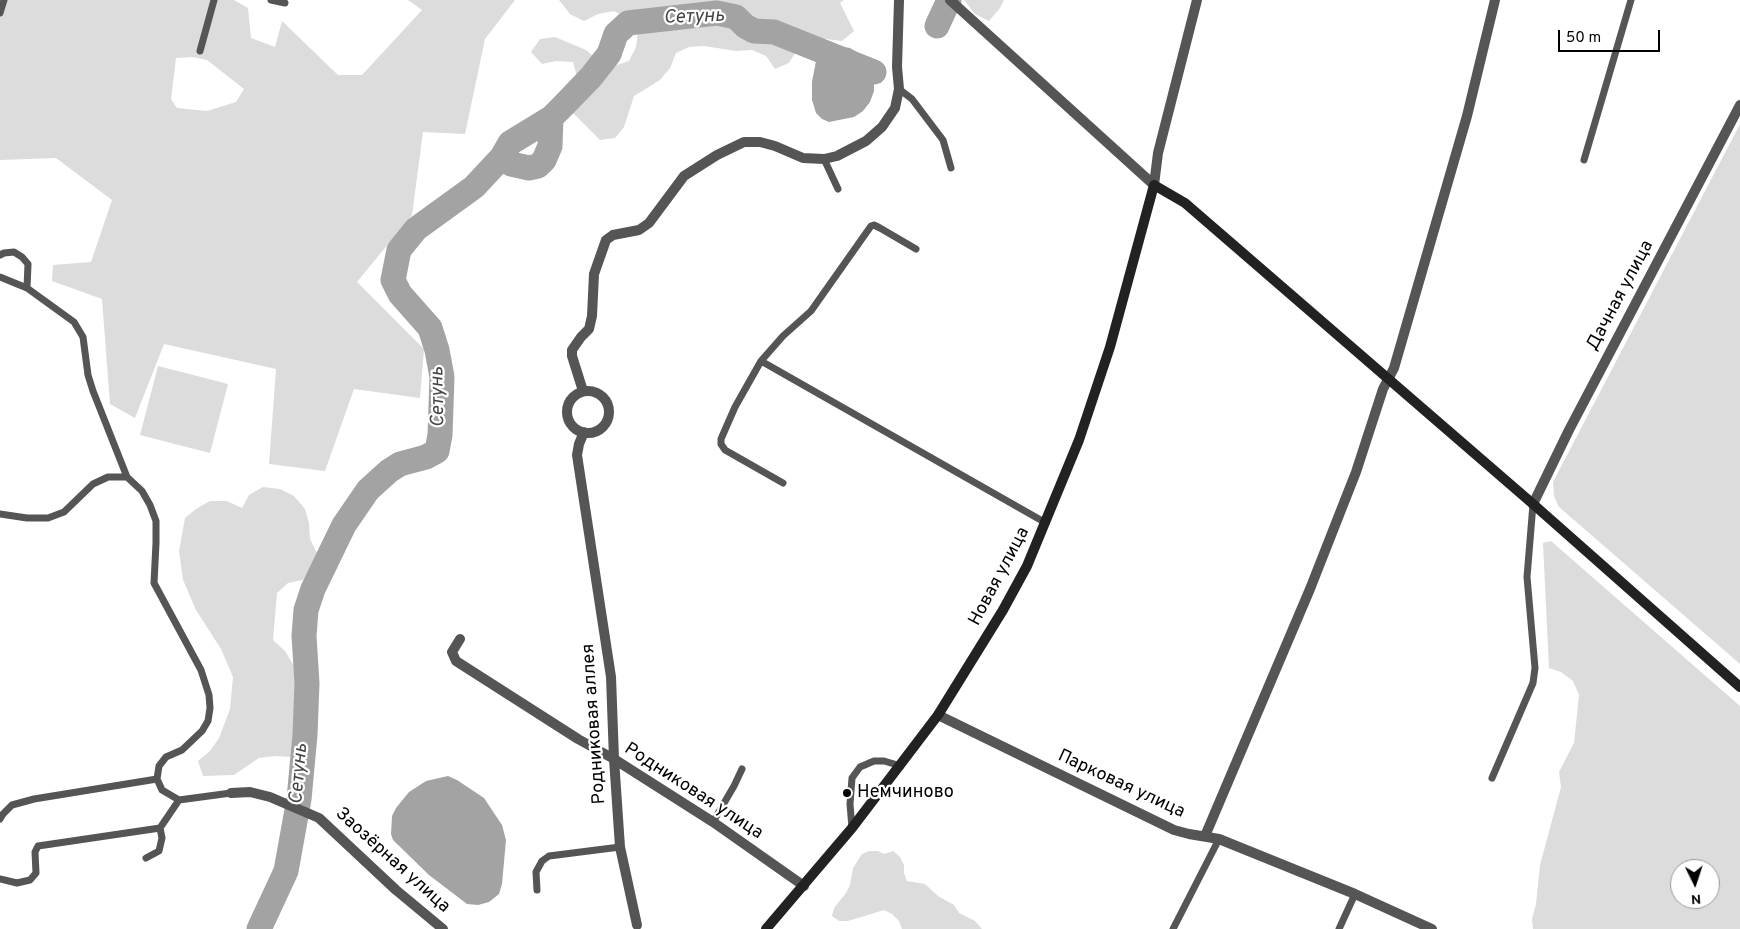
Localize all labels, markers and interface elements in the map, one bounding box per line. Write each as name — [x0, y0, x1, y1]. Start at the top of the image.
water label: Сетунь — [663, 6, 725, 30]
scale bar — [1560, 20, 1662, 52]
text: 50 m — [1566, 29, 1601, 48]
street label: Дачная улица — [1583, 237, 1659, 355]
water label: Сетунь — [427, 366, 451, 428]
street label: Новая улица — [965, 524, 1035, 630]
street label: Родниковая аллея — [579, 643, 611, 805]
street label: Родниковая улица — [620, 739, 766, 845]
water label: Сетунь — [286, 743, 314, 805]
street label: Парковая улица — [1054, 746, 1188, 824]
place label: Немчиново — [857, 782, 954, 804]
marker: Немчиново — [841, 787, 853, 799]
street label: Заозёрная улица — [330, 804, 454, 918]
north arrow — [1670, 859, 1720, 909]
text: N — [1690, 890, 1702, 907]

